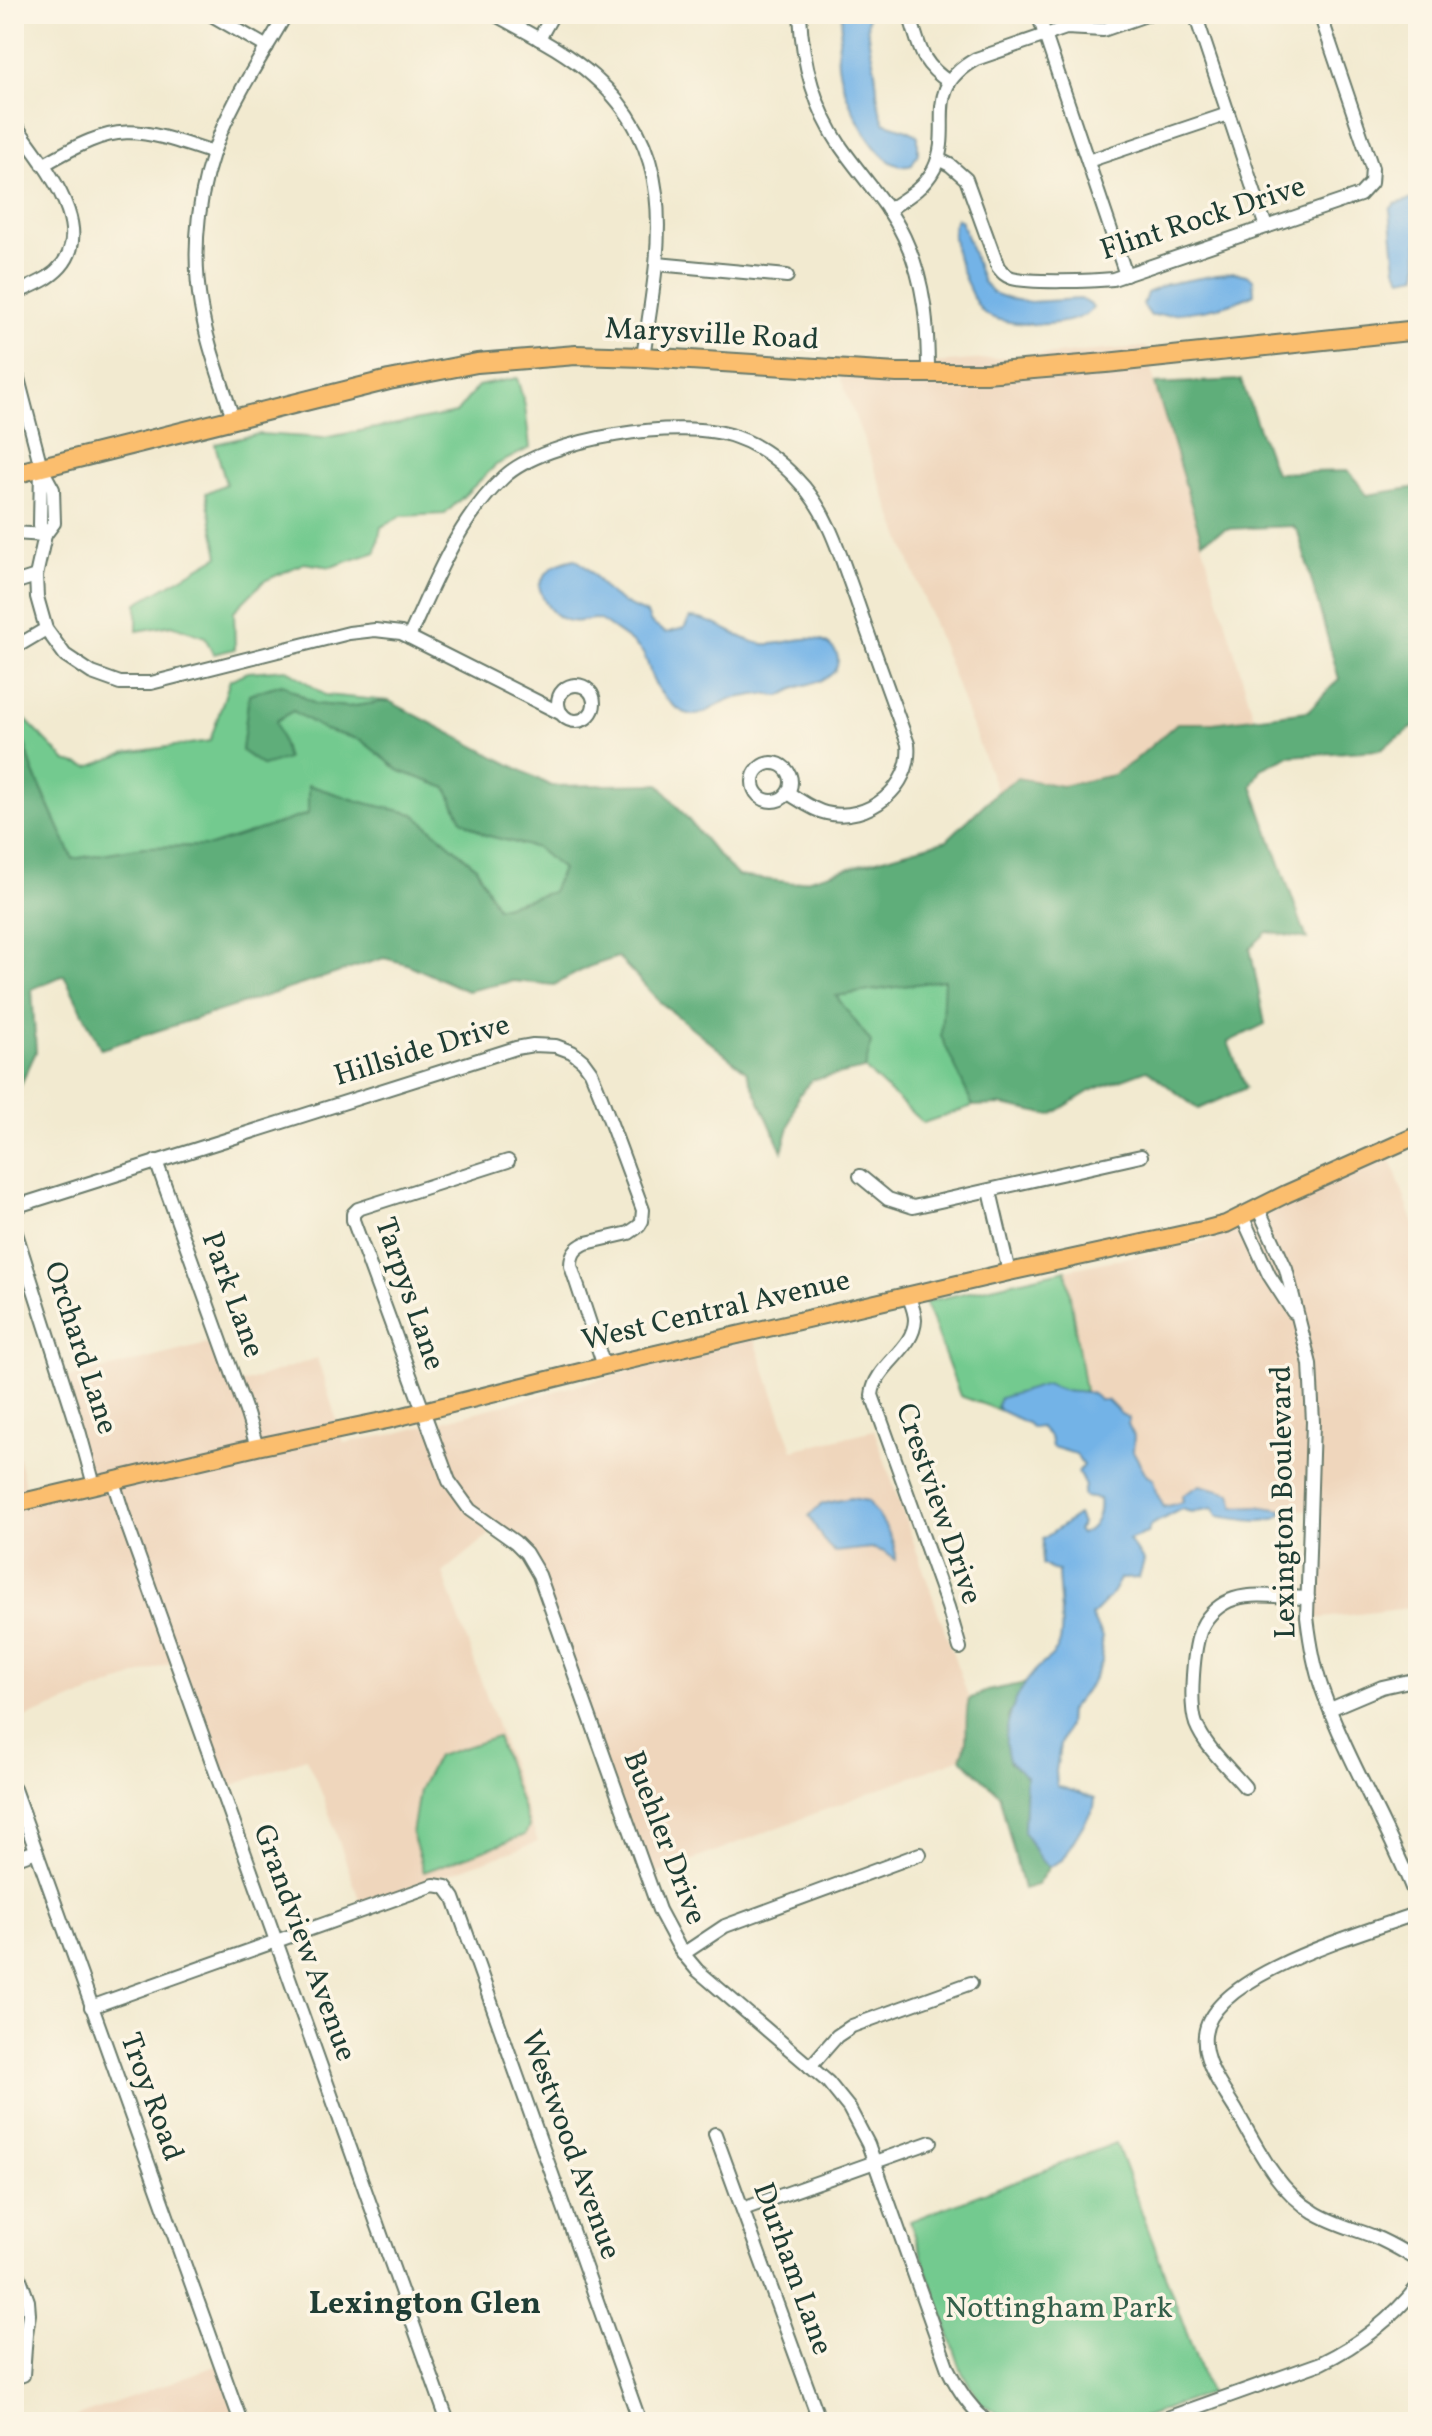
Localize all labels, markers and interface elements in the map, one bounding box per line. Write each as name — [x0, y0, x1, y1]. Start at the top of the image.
street label: Flint Rock Drive — [1095, 166, 1311, 272]
street label: Marysville Road — [604, 308, 820, 362]
street label: Hillside Drive — [329, 1004, 515, 1098]
street label: Tarpys Lane — [363, 1212, 455, 1376]
street label: Park Lane — [190, 1226, 274, 1364]
street label: Orchard Lane — [32, 1256, 128, 1440]
street label: West Central Avenue — [578, 1260, 854, 1362]
street label: Lexington Boulevard — [1261, 1365, 1307, 1639]
street label: Crestview Drive — [884, 1398, 992, 1610]
street label: Buehler Drive — [612, 1745, 716, 1931]
street label: Grandview Avenue — [242, 1819, 366, 2067]
street label: Westwood Avenue — [509, 2025, 631, 2265]
street label: Troy Road — [108, 2027, 194, 2167]
street label: Durham Lane — [741, 2177, 843, 2361]
district label: Lexington Glen — [309, 2283, 541, 2327]
park label: Nottingham Park — [945, 2288, 1173, 2330]

